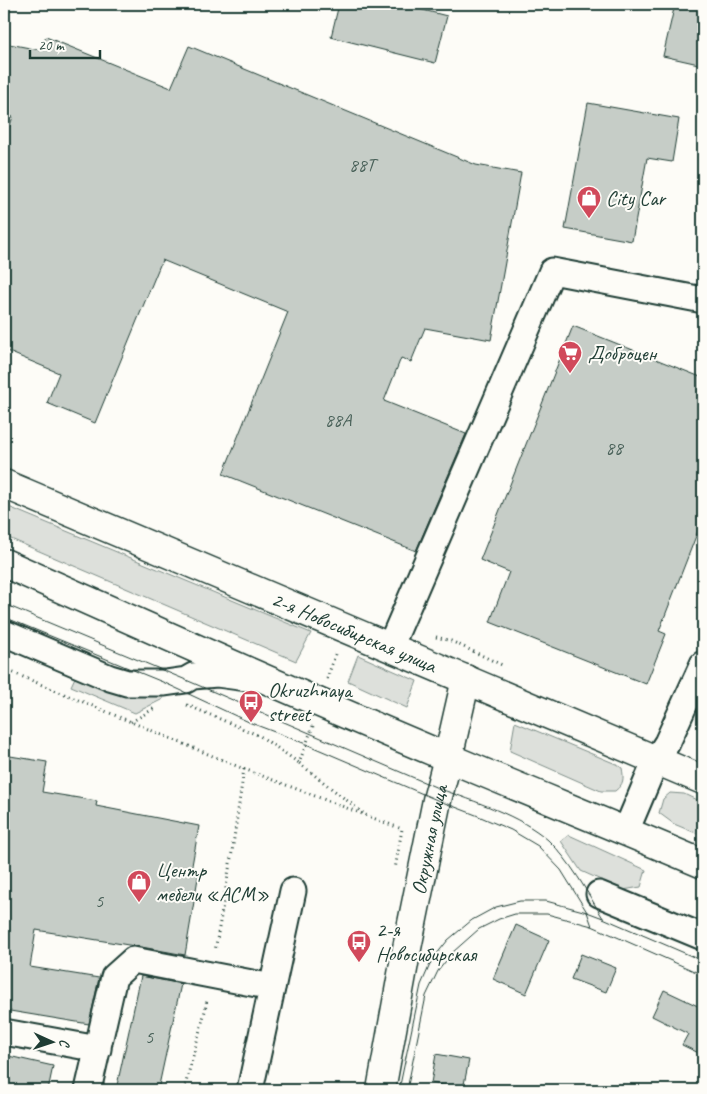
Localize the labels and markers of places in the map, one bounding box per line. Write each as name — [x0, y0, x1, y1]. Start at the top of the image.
shop icon: City Car — [576, 185, 602, 219]
place label: City Car — [606, 185, 667, 211]
supermarket icon: Доброцен — [557, 340, 583, 374]
place label: Доброцен — [588, 340, 658, 366]
place label: Okruzhnaya street — [268, 677, 354, 727]
bus stop icon: Okruzhnaya street — [238, 689, 264, 723]
place label: Центр мебели «АСМ» — [156, 857, 270, 907]
shop icon: Центр мебели «АСМ» — [126, 869, 152, 903]
place label: 2-я Новосибирская — [376, 917, 478, 967]
bus stop icon: 2-я Новосибирская — [346, 929, 372, 963]

